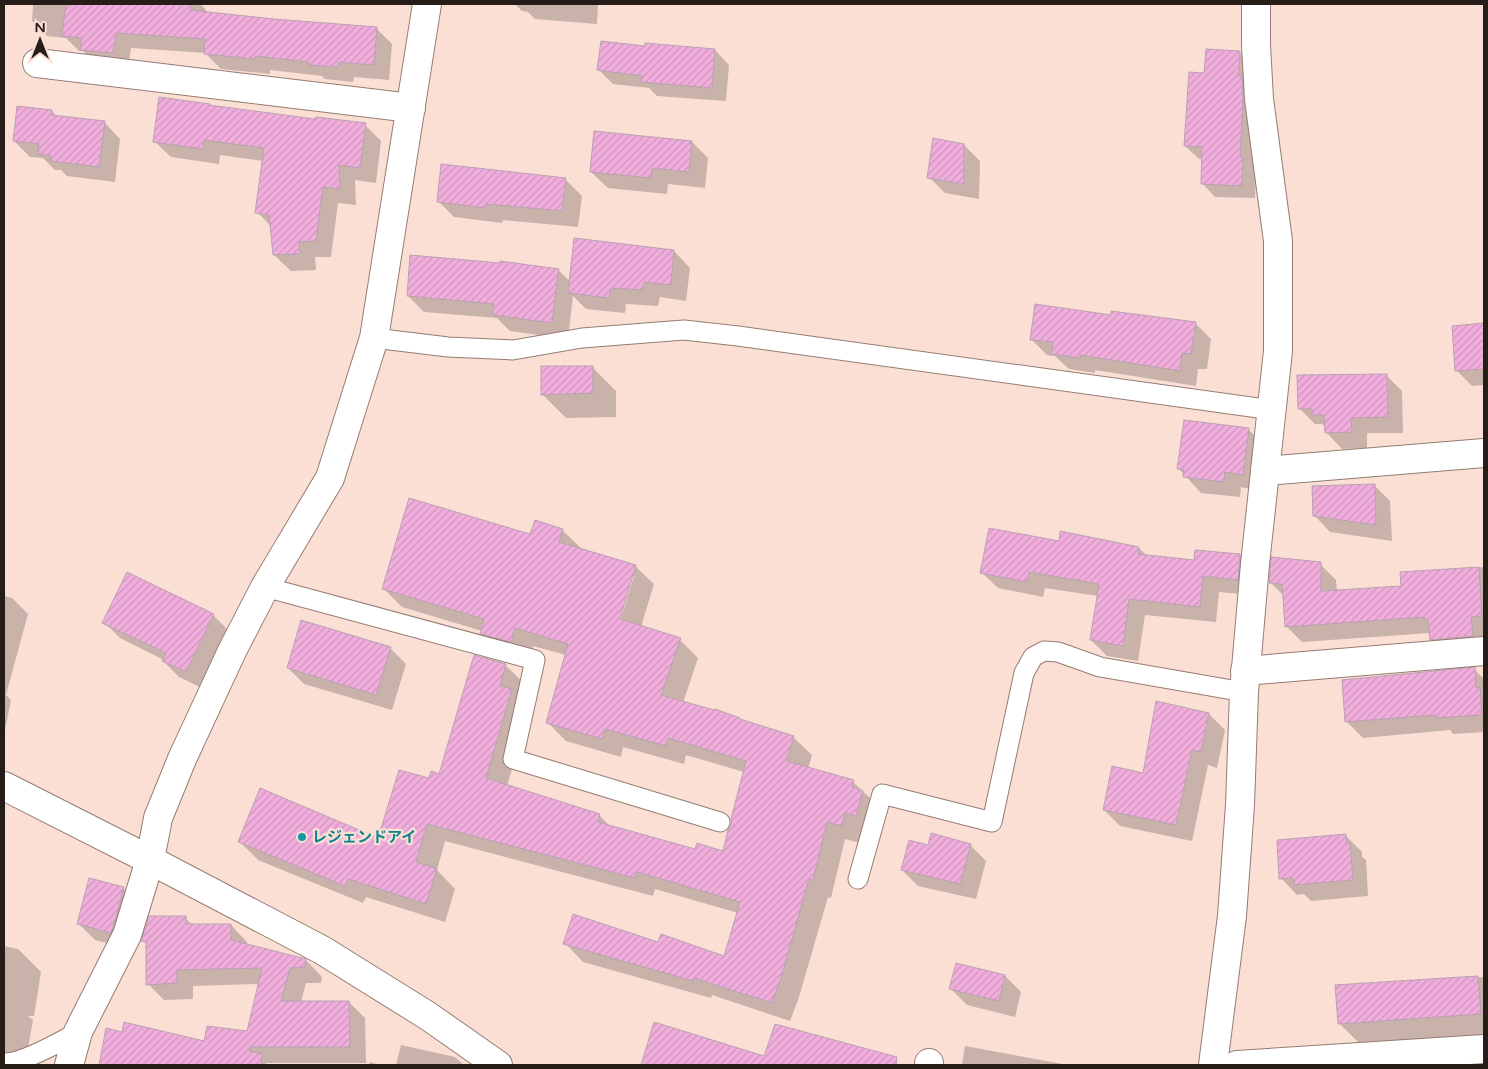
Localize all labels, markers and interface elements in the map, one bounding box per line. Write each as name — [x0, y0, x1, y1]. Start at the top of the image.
north arrow — [15, 15, 65, 65]
text: N — [34, 19, 46, 36]
place label: レジェンドアイ — [312, 828, 416, 846]
marker: レジェンドアイ — [296, 831, 308, 843]

